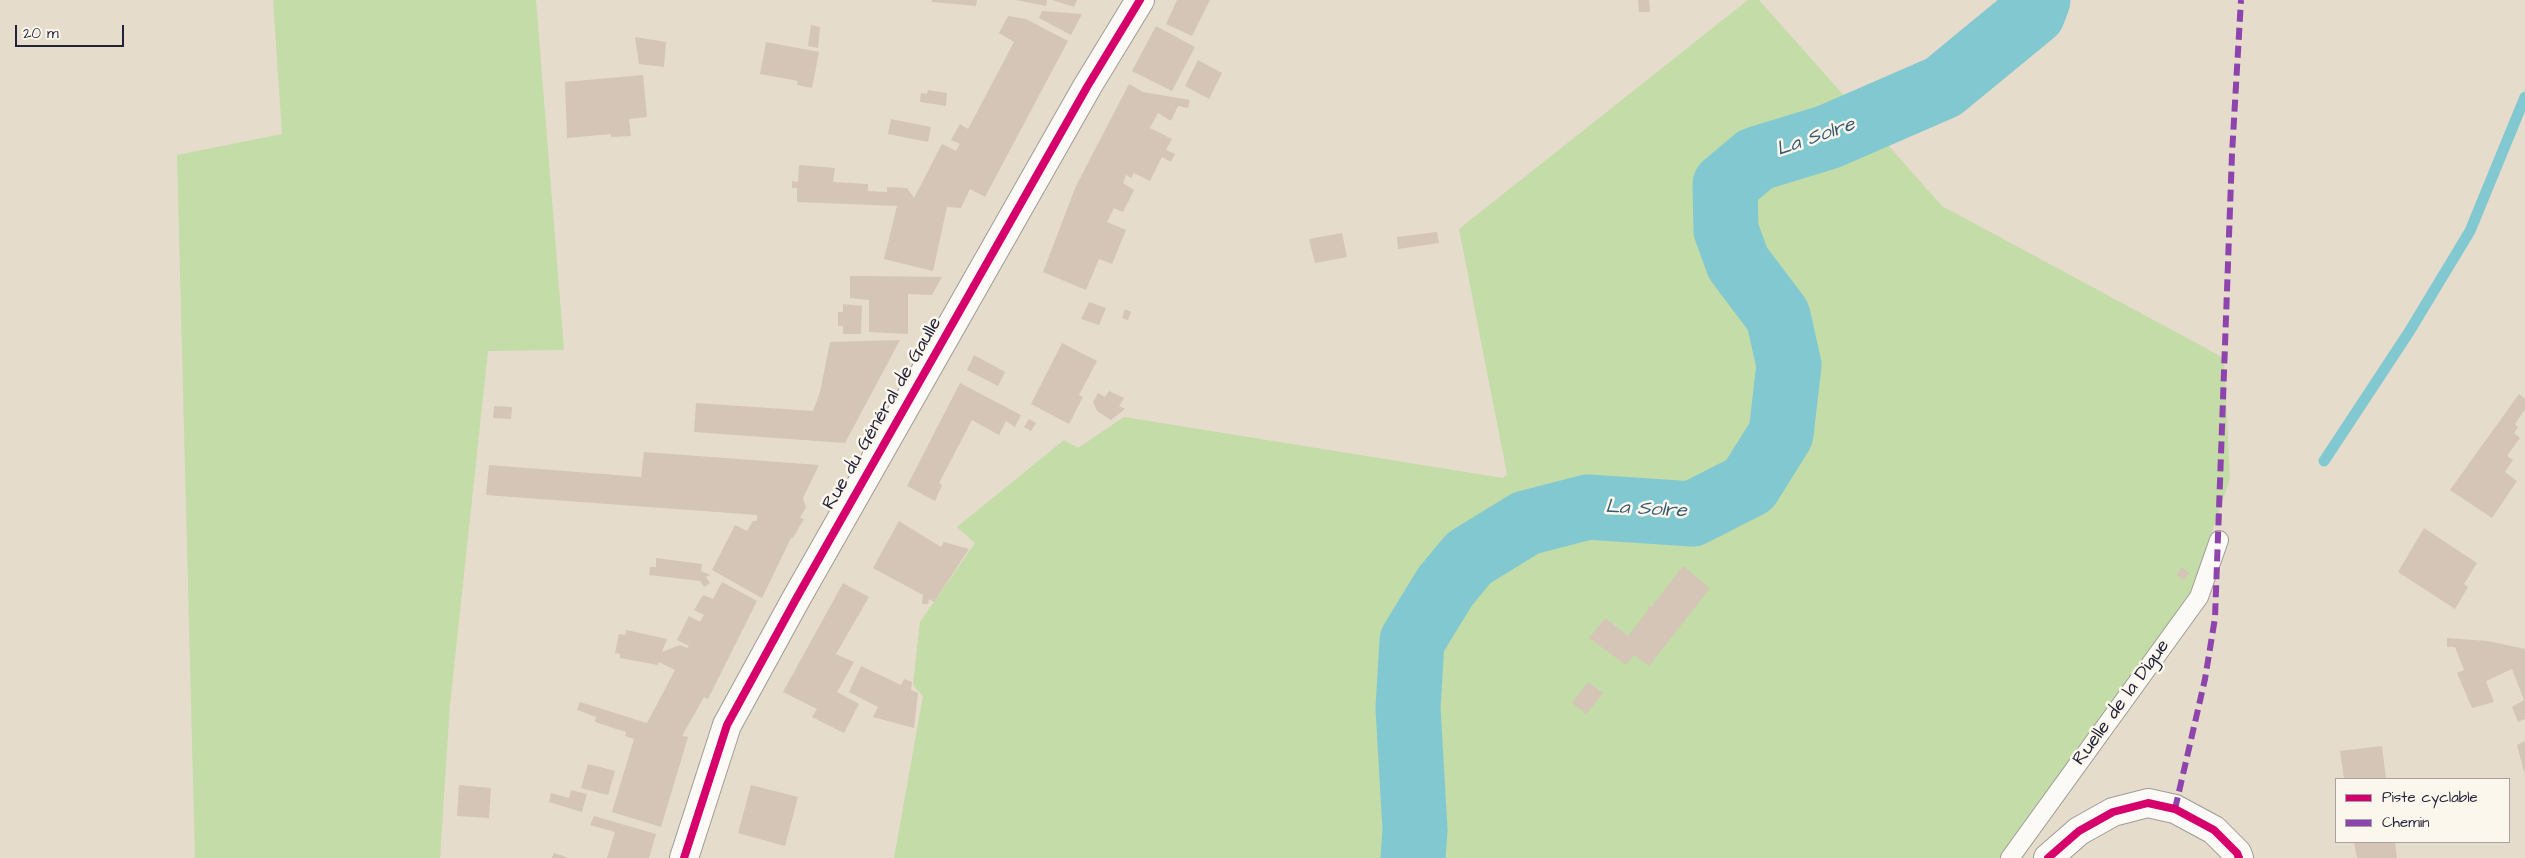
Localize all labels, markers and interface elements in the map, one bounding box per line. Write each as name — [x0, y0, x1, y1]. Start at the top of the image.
scale bar — [18, 15, 126, 47]
text: 20 m — [23, 23, 59, 44]
water label: La Solre — [1774, 113, 1858, 163]
street label: Rue du Général de Gaulle — [819, 314, 947, 514]
water label: La Solre — [1605, 496, 1687, 524]
street label: Ruelle de la Digue — [2069, 636, 2175, 770]
legend — [2335, 778, 2510, 843]
text: Piste cyclable — [2382, 787, 2478, 808]
text: Chemin — [2382, 812, 2430, 833]

